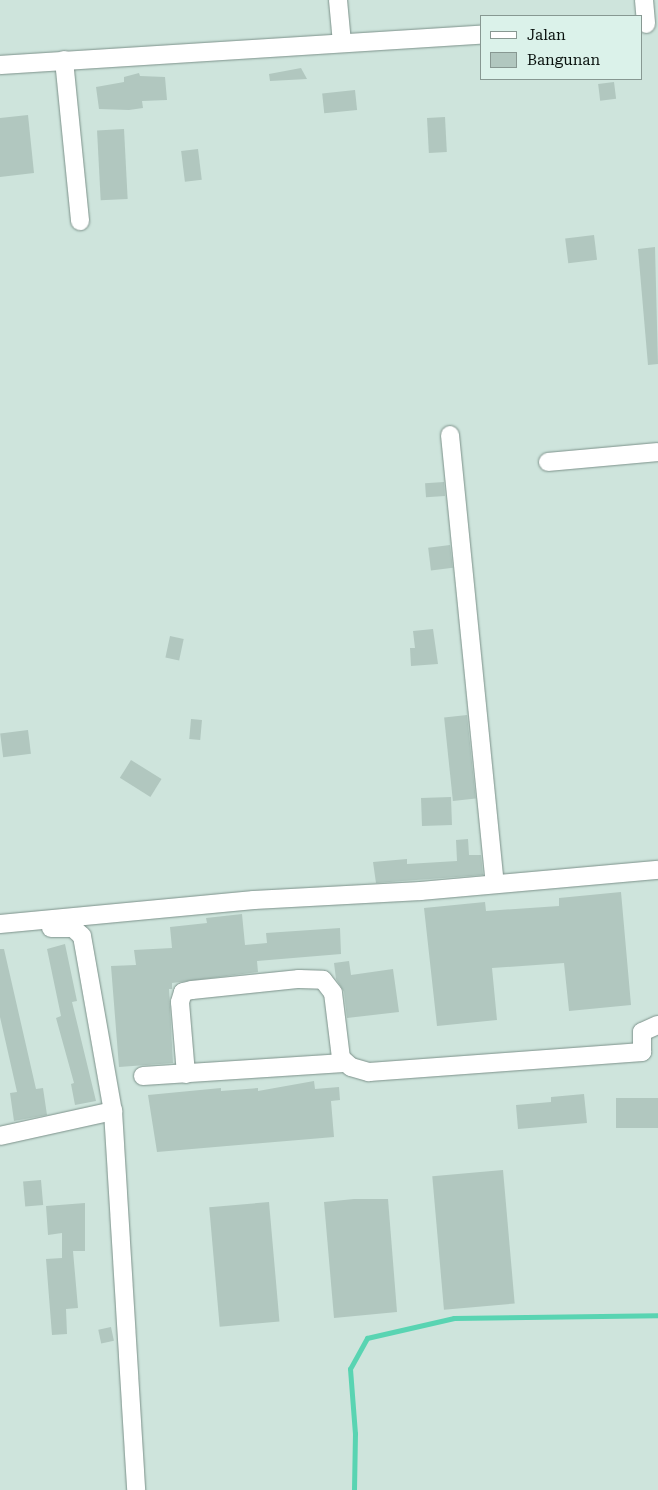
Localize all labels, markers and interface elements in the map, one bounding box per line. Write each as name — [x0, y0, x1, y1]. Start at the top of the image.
legend — [480, 15, 643, 80]
text: Jalan — [527, 26, 566, 44]
text: Bangunan — [527, 51, 600, 69]

